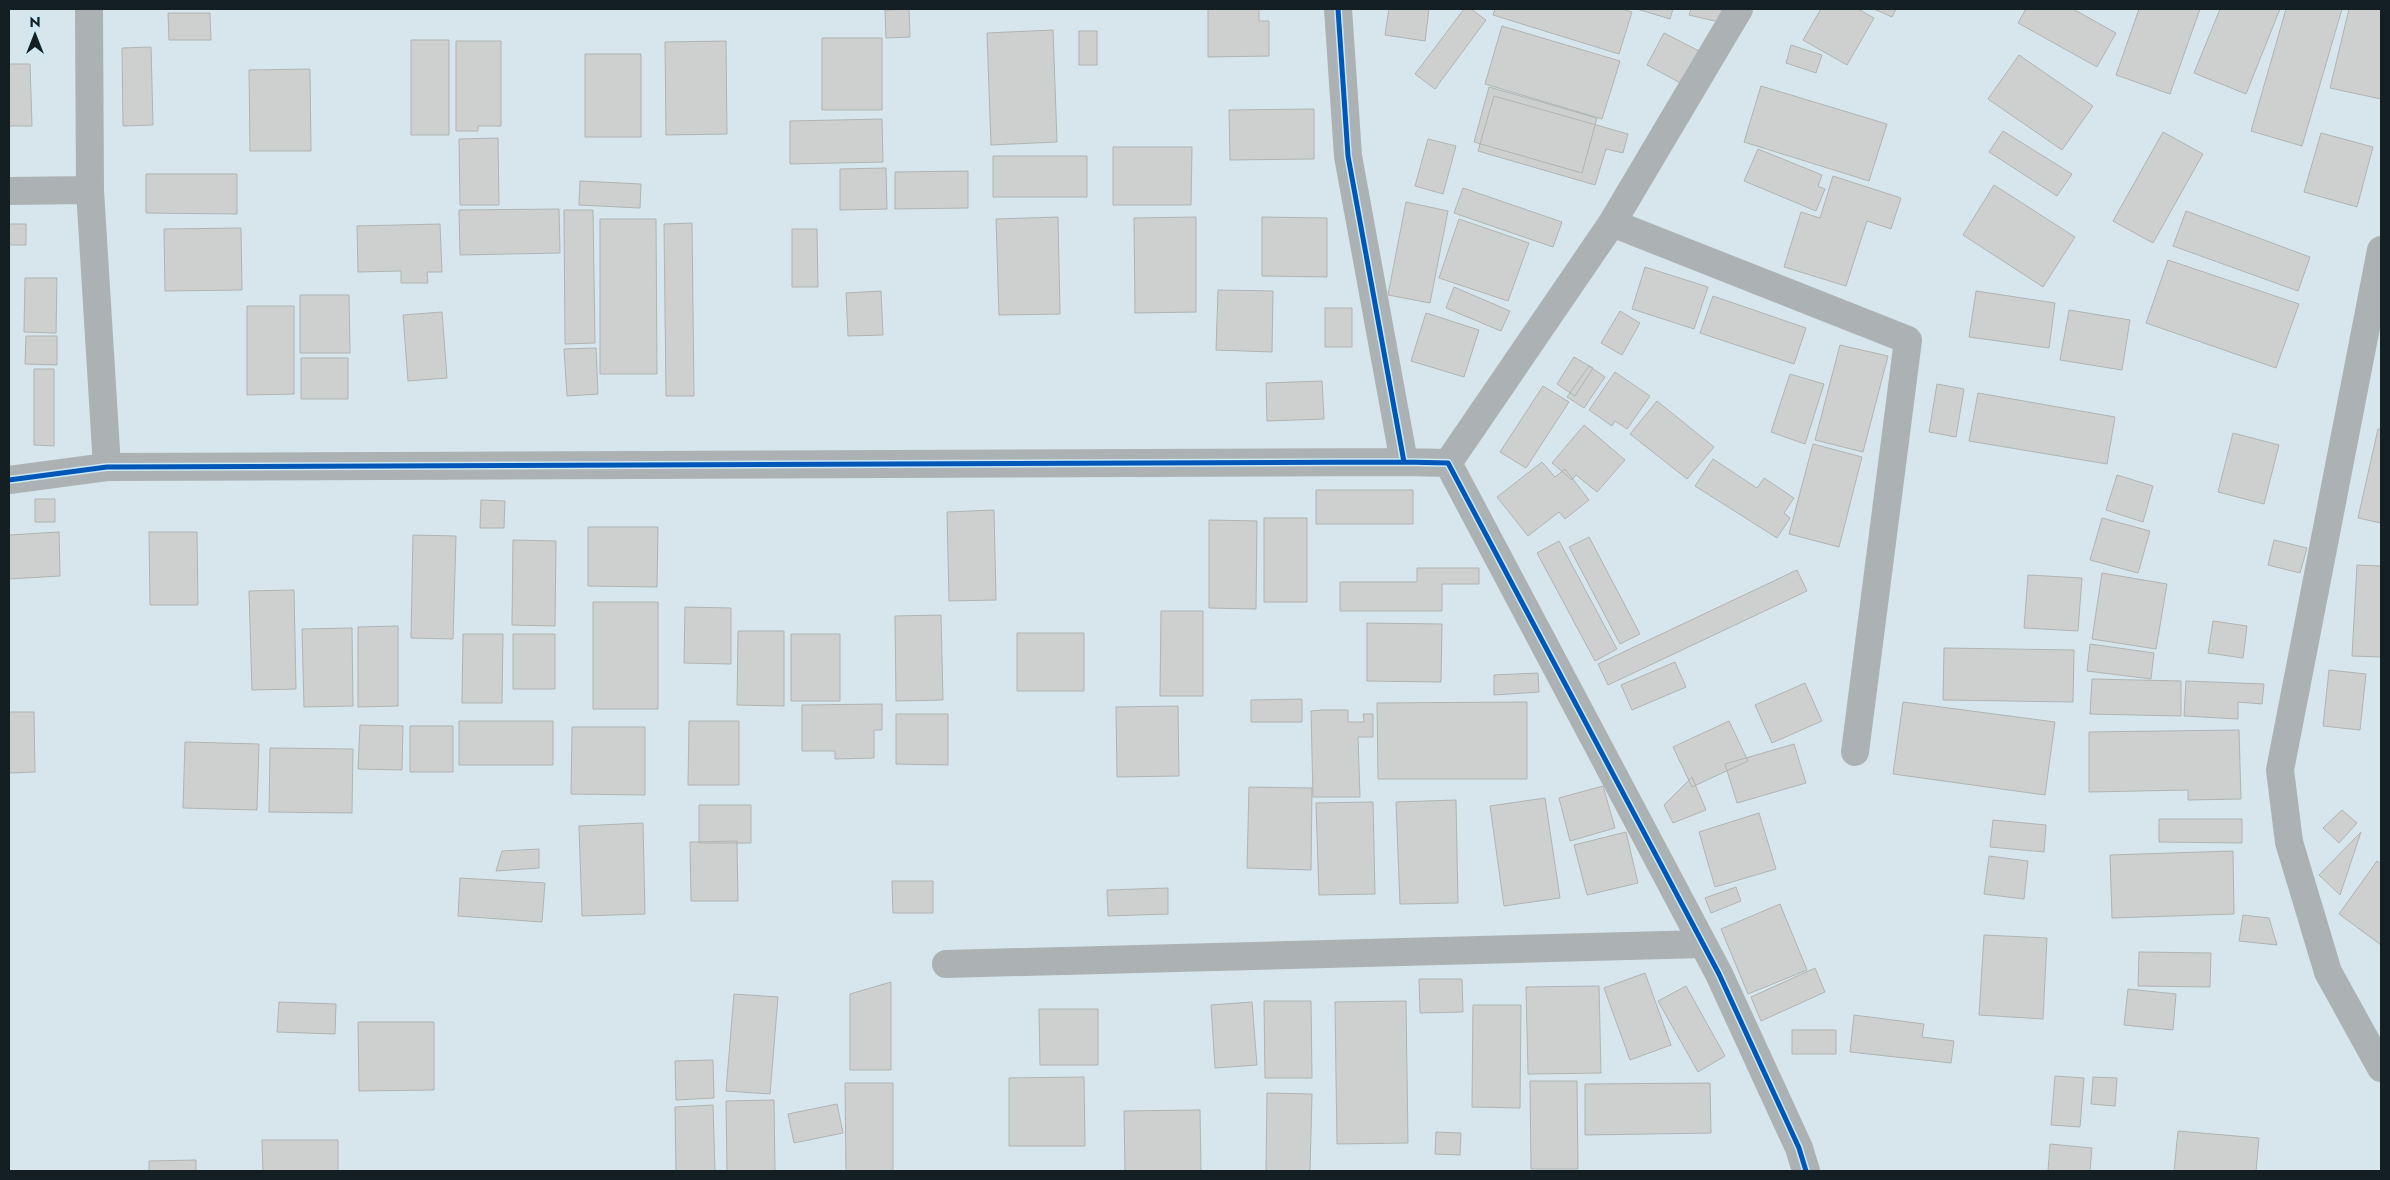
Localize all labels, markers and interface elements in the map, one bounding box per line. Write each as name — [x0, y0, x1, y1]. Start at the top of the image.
north arrow — [10, 10, 60, 60]
text: N — [29, 12, 41, 32]

